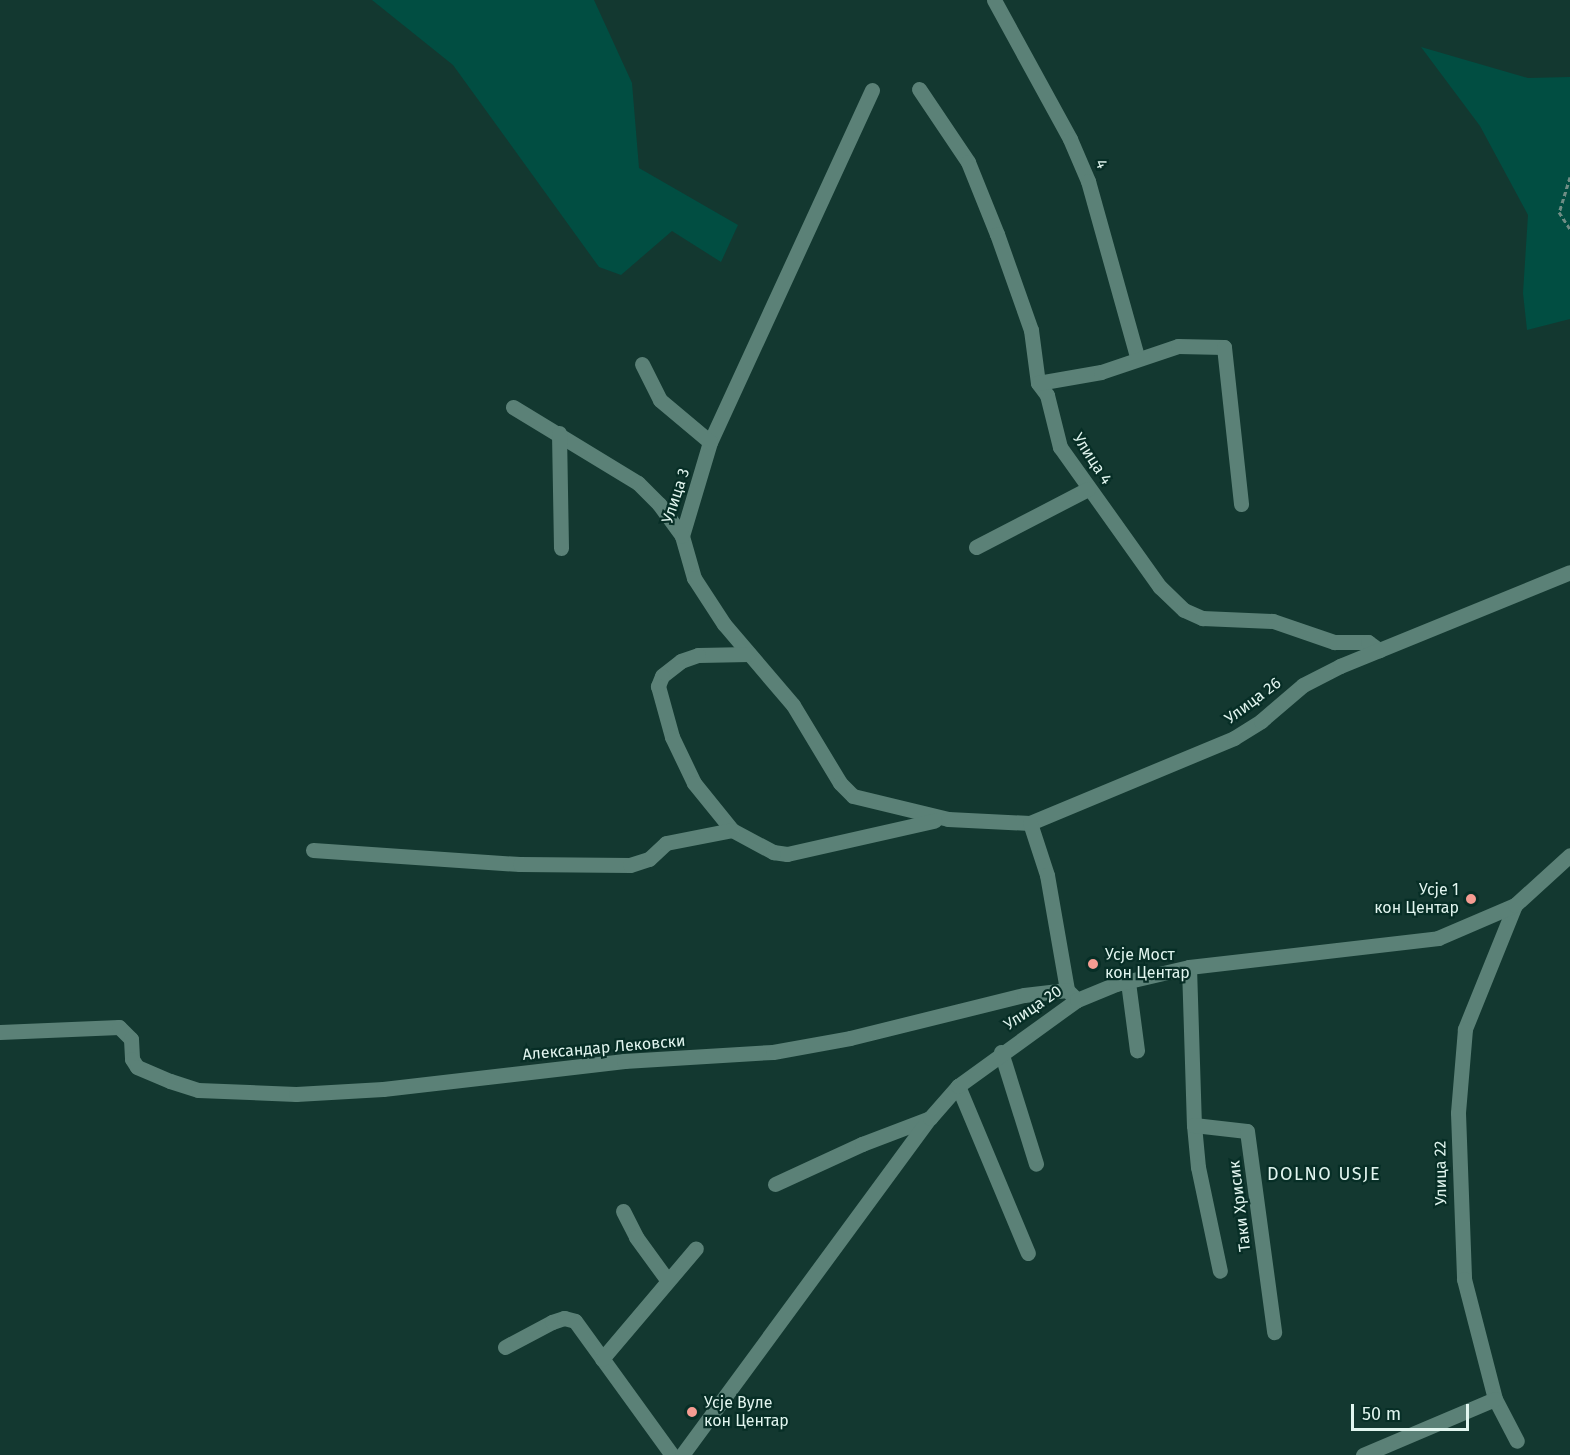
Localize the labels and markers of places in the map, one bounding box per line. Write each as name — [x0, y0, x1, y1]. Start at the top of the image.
place label: Усје 1 кон Центар — [1374, 880, 1459, 918]
marker: Усје 1 кон Центар — [1464, 892, 1478, 906]
place label: Усје Мост кон Центар — [1105, 945, 1190, 983]
marker: Усје Мост кон Центар — [1086, 957, 1100, 971]
place label: Усје Вуле кон Центар — [704, 1393, 789, 1431]
marker: Усје Вуле кон Центар — [685, 1405, 699, 1419]

